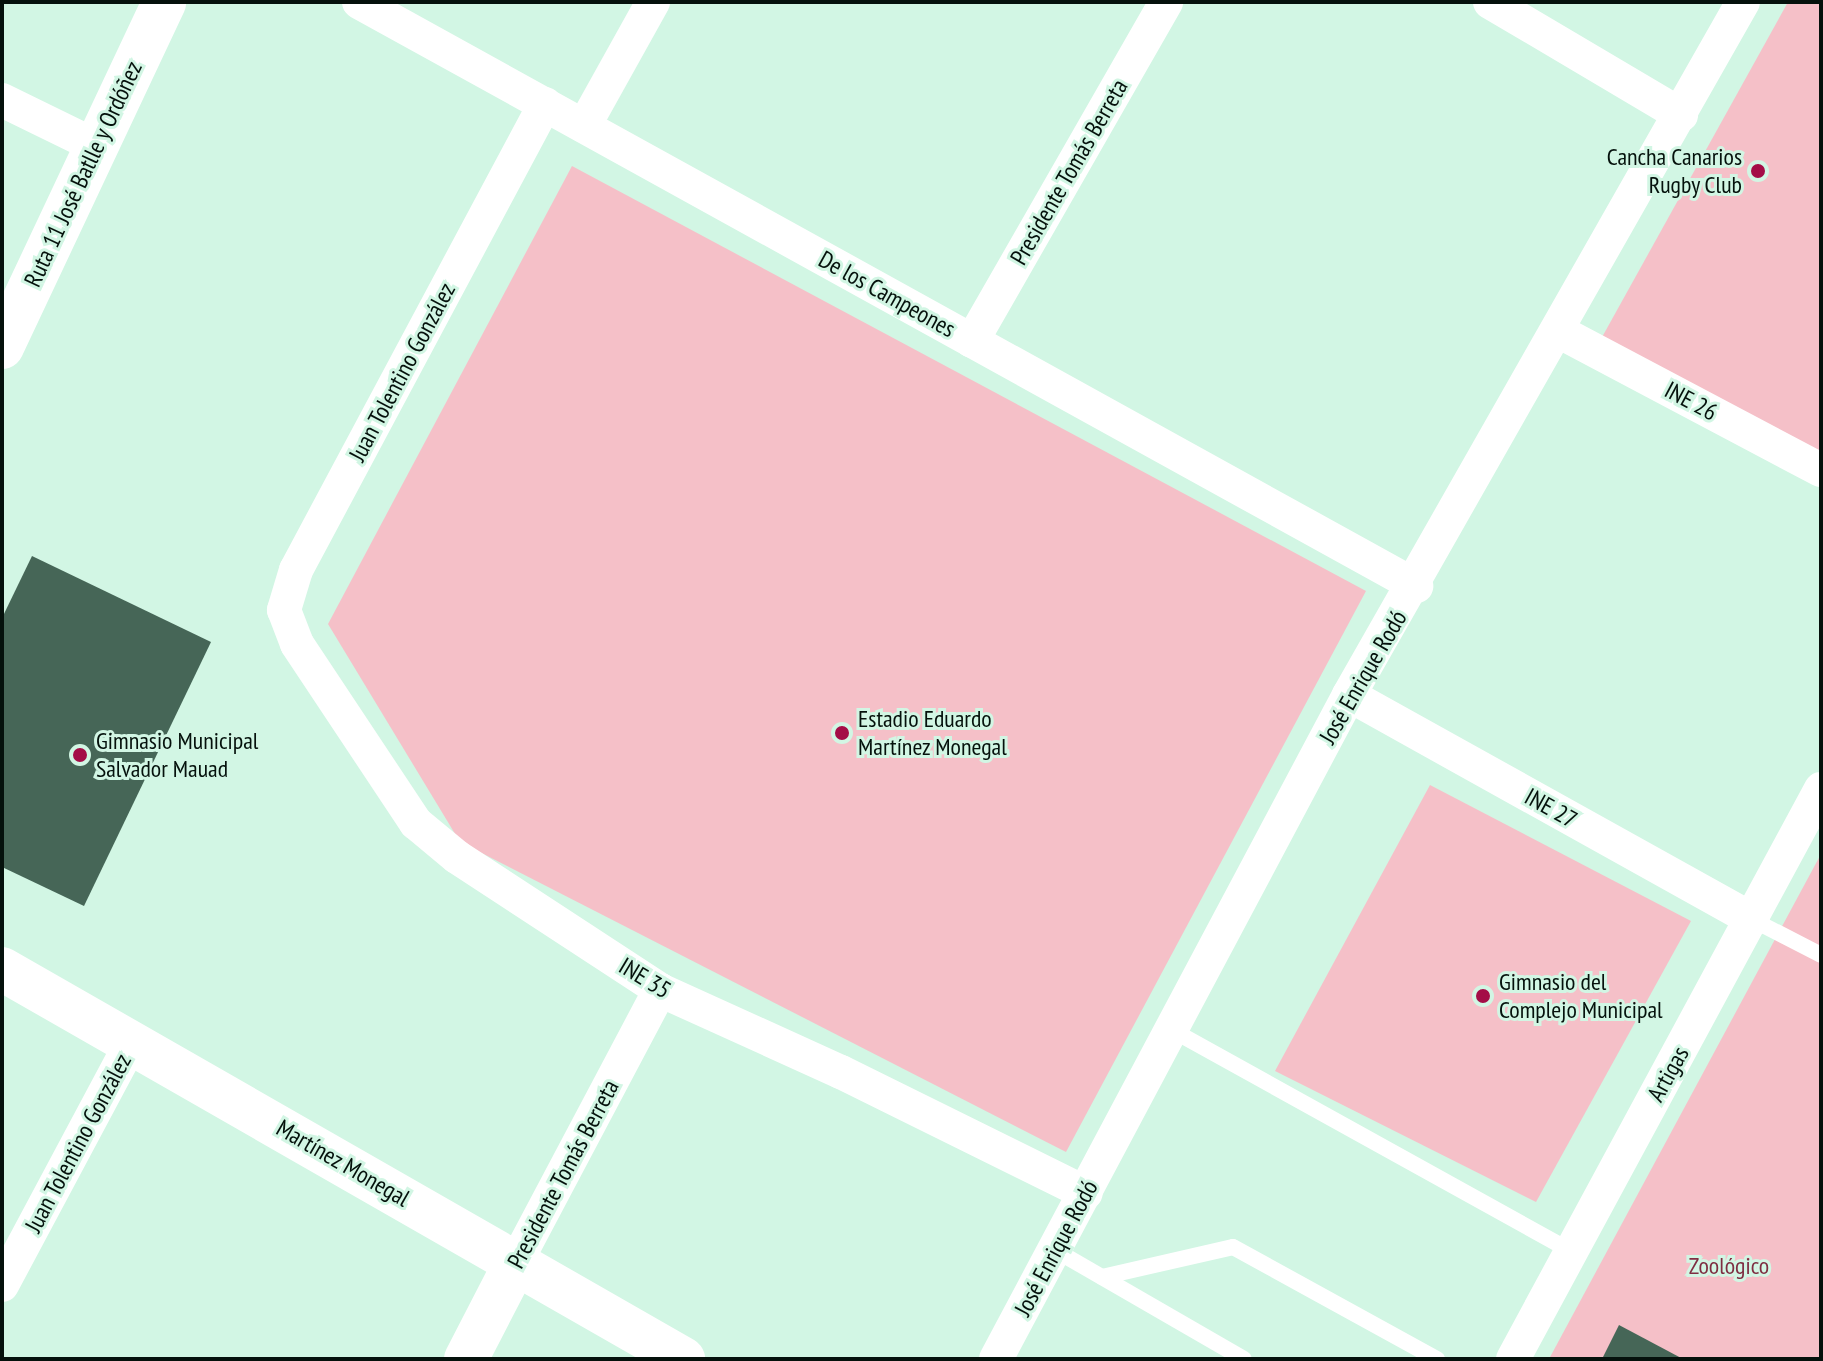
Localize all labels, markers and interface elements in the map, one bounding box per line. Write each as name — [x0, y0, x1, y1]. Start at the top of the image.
street label: Ruta 11 José Batlle y Ordóñez — [18, 56, 148, 292]
street label: Presidente Tomás Berreta — [1004, 74, 1134, 270]
place label: Cancha Canarios Rugby Club — [1607, 143, 1742, 199]
marker: Cancha Canarios Rugby Club — [1749, 162, 1767, 180]
street label: De los Campeones — [814, 245, 960, 343]
street label: Juan Tolentino González — [343, 277, 461, 467]
street label: INE 26 — [1660, 375, 1722, 427]
street label: José Enrique Rodó — [1313, 605, 1413, 749]
place label: Estadio Eduardo Martínez Monegal — [858, 705, 1007, 761]
marker: Estadio Eduardo Martínez Monegal — [833, 724, 851, 742]
place label: Gimnasio Municipal Salvador Mauad — [96, 727, 258, 783]
marker: Gimnasio Municipal Salvador Mauad — [71, 746, 89, 764]
street label: INE 27 — [1520, 782, 1582, 834]
street label: INE 35 — [614, 951, 676, 1005]
place label: Gimnasio del Complejo Municipal — [1499, 968, 1663, 1024]
marker: Gimnasio del Complejo Municipal — [1474, 987, 1492, 1005]
street label: Artigas — [1641, 1041, 1695, 1107]
street label: Juan Tolentino González — [19, 1048, 137, 1238]
street label: Presidente Tomás Berreta — [501, 1075, 625, 1273]
street label: Martínez Monegal — [271, 1113, 415, 1213]
street label: José Enrique Rodó — [1008, 1175, 1104, 1321]
park label: Zoológico — [1689, 1252, 1769, 1280]

